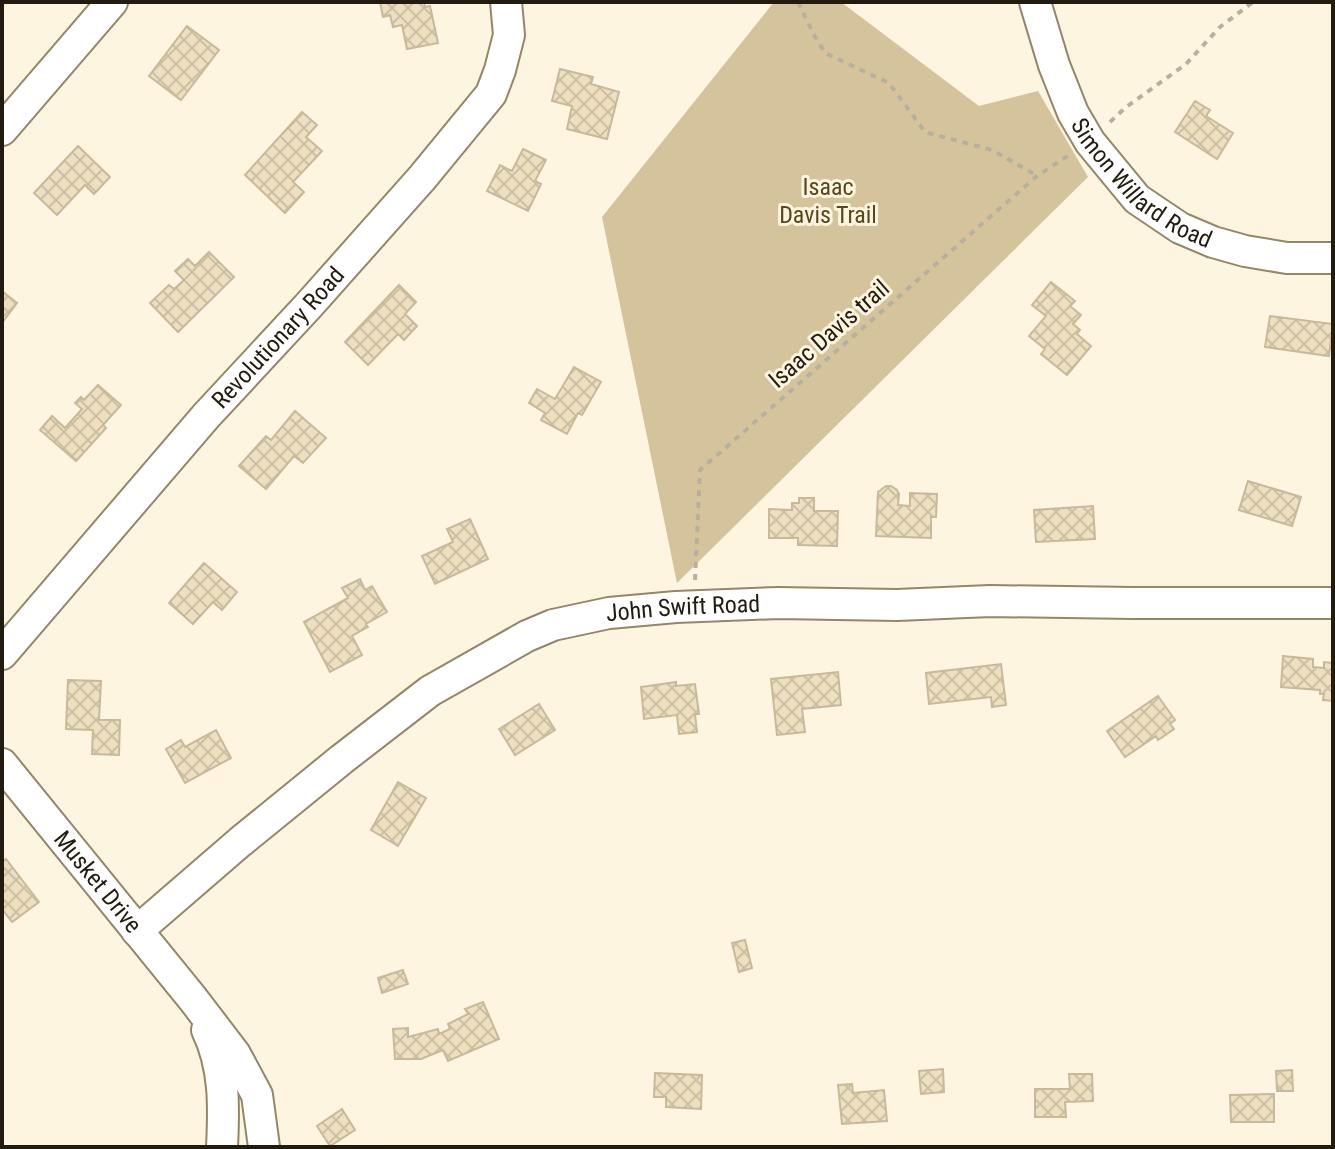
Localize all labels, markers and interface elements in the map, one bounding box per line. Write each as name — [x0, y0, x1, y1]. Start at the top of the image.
street label: Simon Willard Road — [1065, 113, 1216, 254]
park label: Isaac Davis Trail — [779, 173, 877, 229]
street label: Revolutionary Road — [206, 261, 350, 414]
street label: Isaac Davis trail — [763, 274, 895, 394]
street label: John Swift Road — [605, 590, 761, 627]
street label: Musket Drive — [48, 825, 148, 939]

